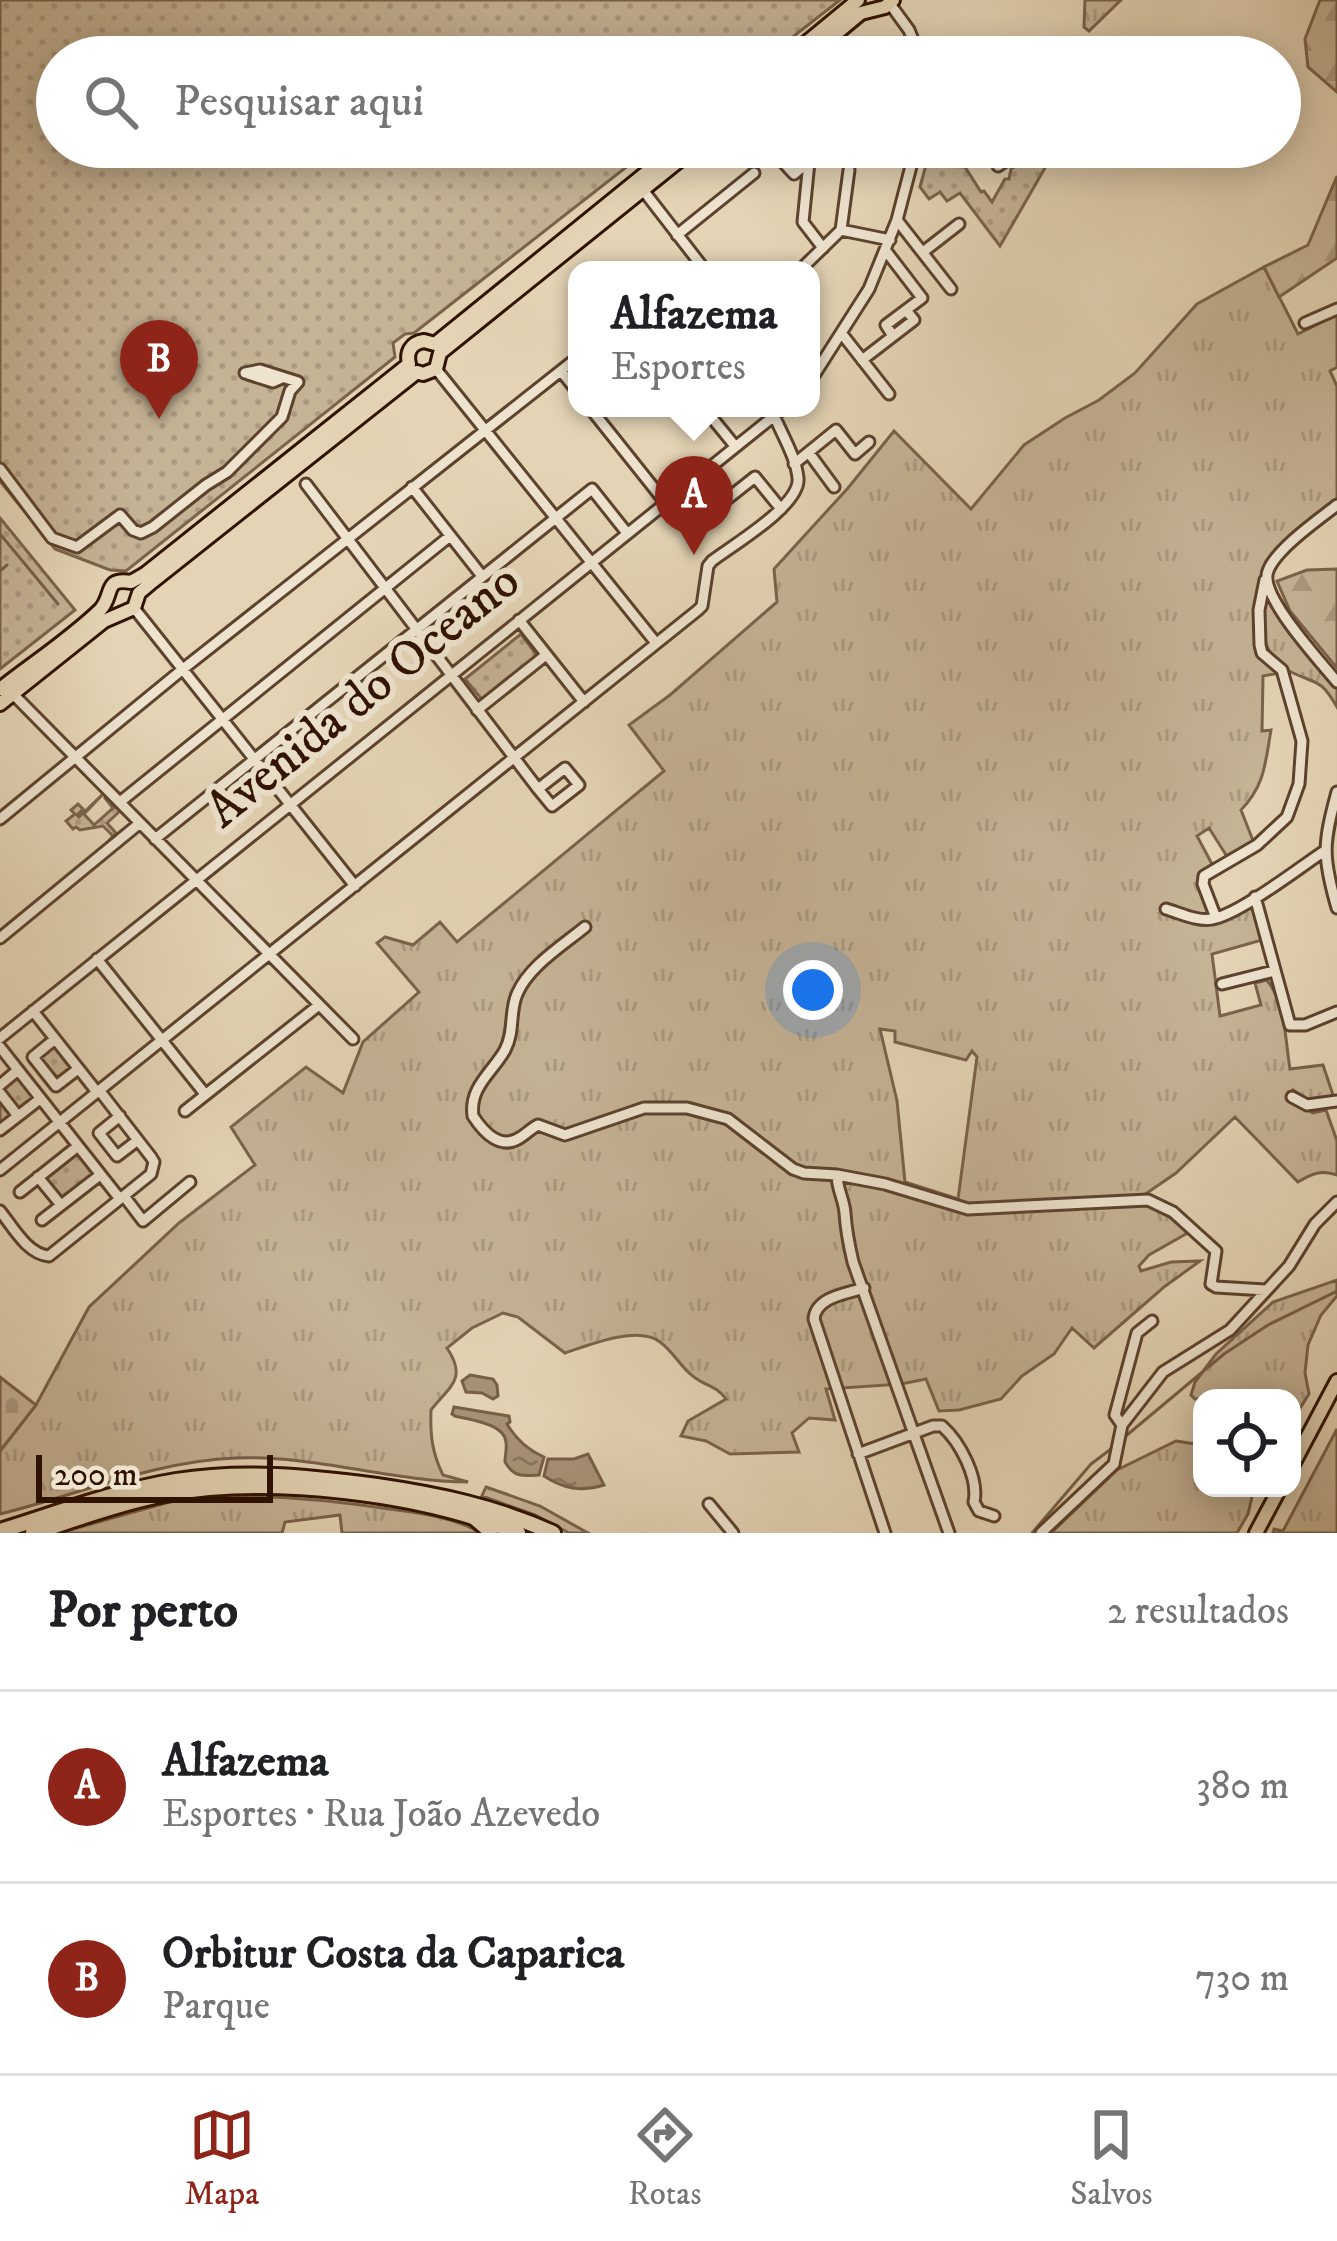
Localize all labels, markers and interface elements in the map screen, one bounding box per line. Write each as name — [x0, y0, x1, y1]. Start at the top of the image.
search box — [36, 36, 1301, 168]
icon: search — [78, 69, 144, 135]
text: Pesquisar aqui — [174, 74, 424, 130]
popup — [568, 261, 820, 417]
text: Alfazema — [611, 287, 777, 343]
pin: B — [120, 320, 198, 419]
text: Esportes — [611, 343, 746, 392]
pin: A — [655, 456, 733, 555]
street label: Avenida do Oceano — [193, 550, 533, 842]
your location — [783, 960, 843, 1020]
map controls — [1193, 1389, 1301, 1497]
button: locate — [1193, 1389, 1301, 1497]
scale bar — [36, 1449, 273, 1502]
text: 200 m — [54, 1455, 138, 1496]
text: Por perto — [48, 1579, 238, 1643]
text: 2 resultados — [1107, 1587, 1289, 1636]
text: Alfazema — [162, 1734, 329, 1790]
text: A — [75, 1762, 99, 1811]
text: 380 m — [1196, 1762, 1289, 1811]
text: Esportes · Rua João Azevedo — [162, 1790, 600, 1839]
text: Orbitur Costa da Caparica — [162, 1926, 624, 1982]
text: B — [75, 1954, 99, 2003]
text: 730 m — [1195, 1954, 1289, 2003]
text: Parque — [162, 1982, 270, 2031]
tab: Mapa — [184, 2102, 259, 2215]
tab: Rotas — [628, 2102, 701, 2215]
tab: Salvos — [1070, 2102, 1153, 2215]

